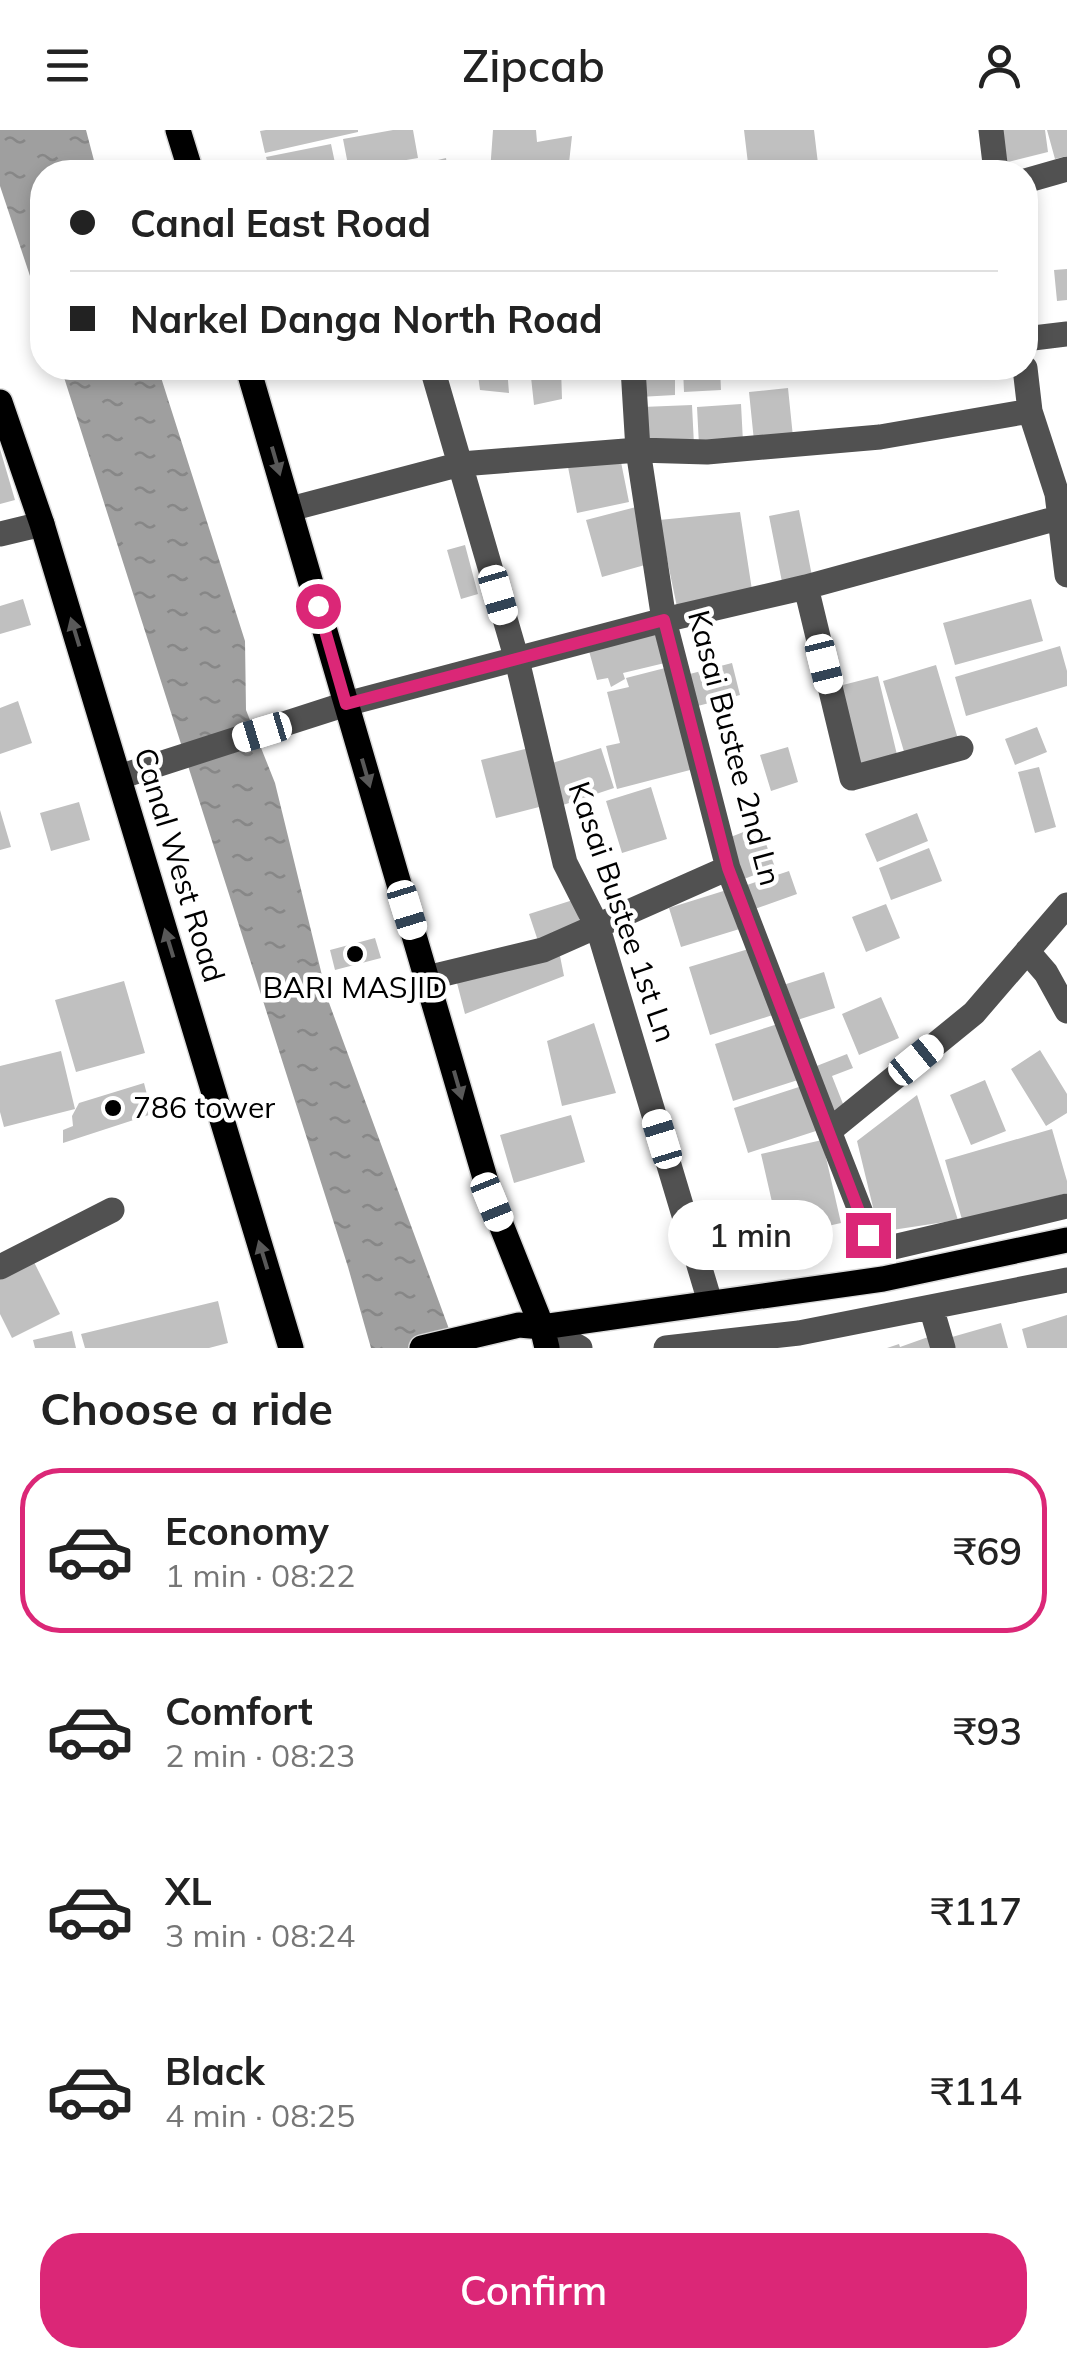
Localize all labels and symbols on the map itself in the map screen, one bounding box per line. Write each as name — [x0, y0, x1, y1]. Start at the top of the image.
one-way arrow — [269, 446, 284, 477]
car — [475, 562, 521, 628]
route start — [296, 584, 341, 629]
street label: Kasai Bustee 2nd Ln — [680, 606, 790, 890]
one-way arrow — [67, 617, 82, 647]
car — [802, 631, 846, 697]
car — [229, 709, 295, 755]
street label: Canal West Road — [126, 743, 234, 987]
one-way arrow — [359, 758, 375, 789]
street label: Kasai Bustee 1st Ln — [561, 776, 685, 1047]
car — [384, 877, 430, 943]
one-way arrow — [161, 928, 176, 958]
marker: BARI MASJID — [344, 943, 366, 965]
place label: BARI MASJID — [263, 968, 447, 1006]
car — [883, 1029, 949, 1091]
one-way arrow — [451, 1070, 466, 1101]
place label: 786 tower — [133, 1088, 275, 1126]
marker: 786 tower — [102, 1097, 124, 1119]
car — [639, 1106, 685, 1172]
car — [467, 1169, 517, 1235]
callout: 1 min — [668, 1200, 833, 1270]
route end — [846, 1213, 891, 1258]
one-way arrow — [254, 1239, 269, 1269]

